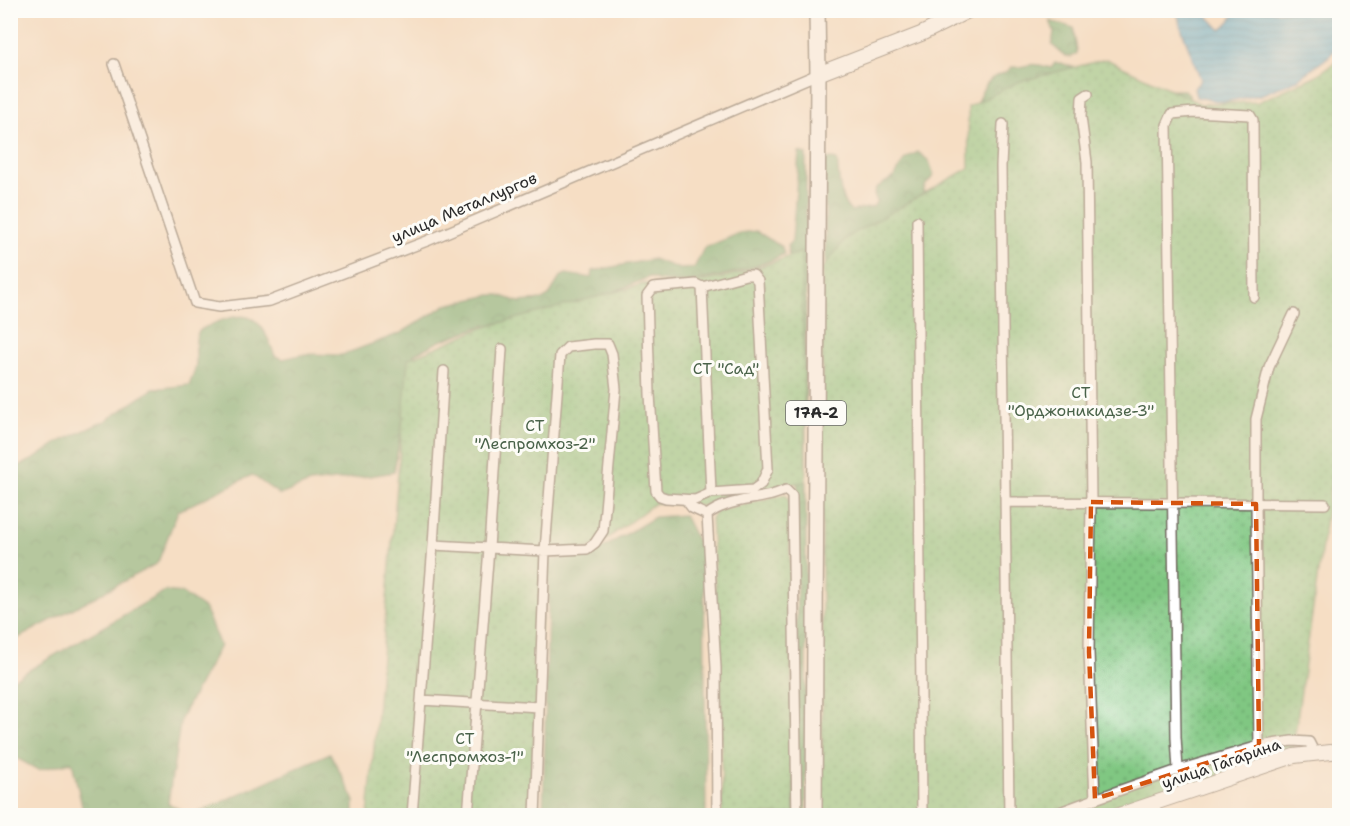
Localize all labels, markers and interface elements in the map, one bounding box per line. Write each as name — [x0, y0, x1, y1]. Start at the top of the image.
street label: улица Металлургов — [388, 167, 540, 248]
park label: СТ "Сад" — [693, 358, 759, 379]
park label: СТ "Орджоникидзе-3" — [1008, 382, 1154, 421]
road number: 17А-2 — [786, 401, 846, 425]
park label: СТ "Леспромхоз-2" — [474, 415, 596, 454]
park label: СТ "Леспромхоз-1" — [406, 728, 524, 767]
street label: улица Гагарина — [1159, 733, 1283, 794]

